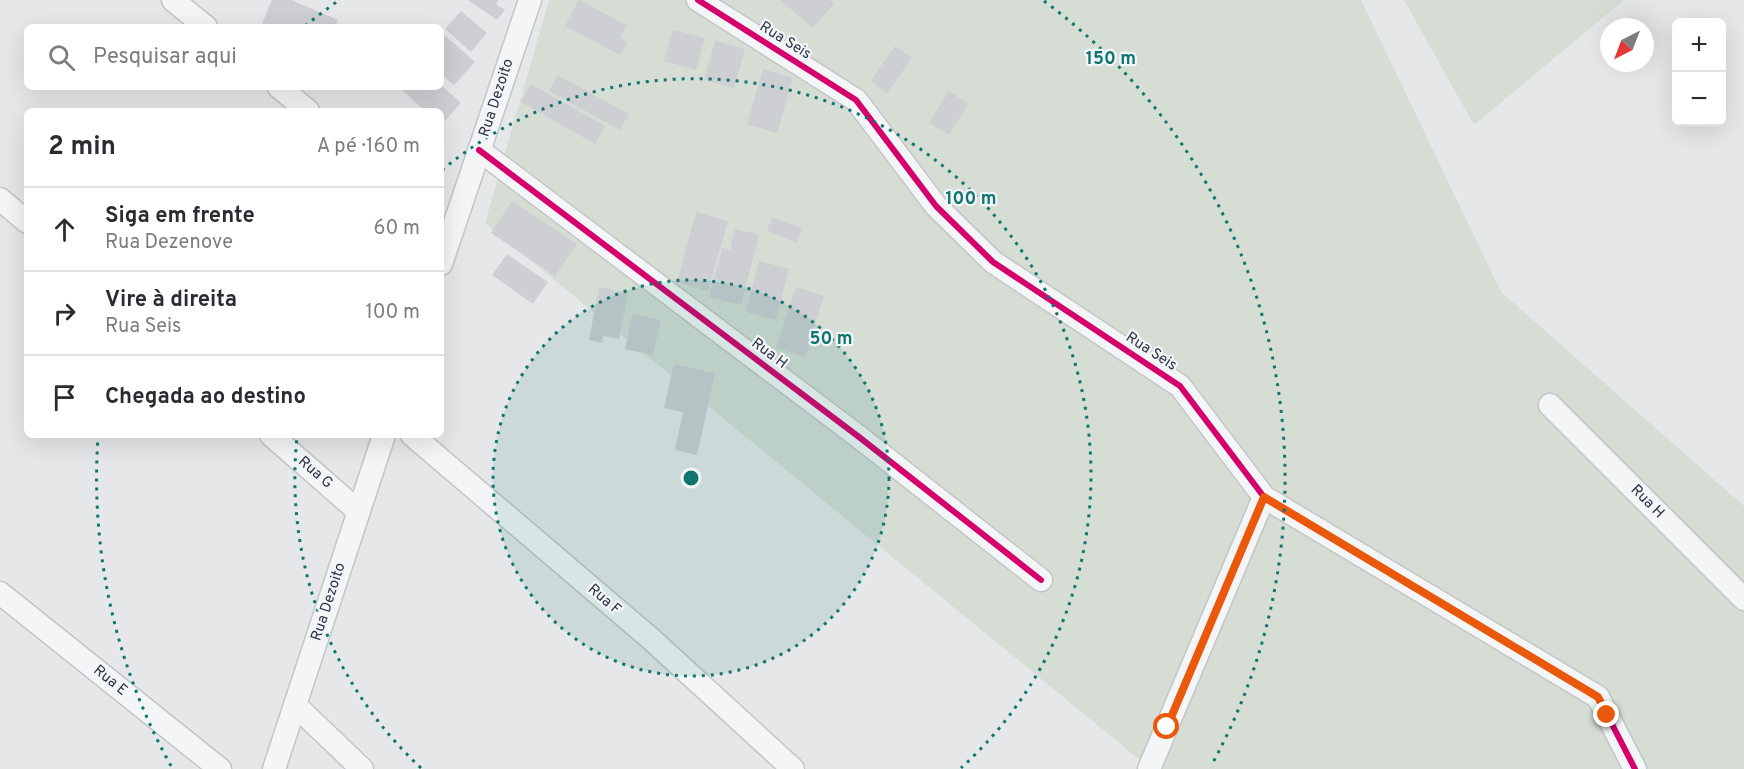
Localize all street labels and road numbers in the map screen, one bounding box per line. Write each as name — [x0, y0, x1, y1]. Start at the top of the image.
street label: Rua Seis — [756, 18, 814, 64]
street label: Rua Dezoito — [475, 56, 519, 140]
street label: Rua Seis — [1122, 328, 1180, 376]
street label: Rua H — [747, 334, 791, 374]
street label: Rua G — [294, 453, 336, 493]
street label: Rua H — [1626, 481, 1668, 523]
street label: Rua Dezoito — [307, 560, 351, 644]
street label: Rua F — [583, 580, 625, 620]
street label: Rua E — [89, 661, 131, 701]

